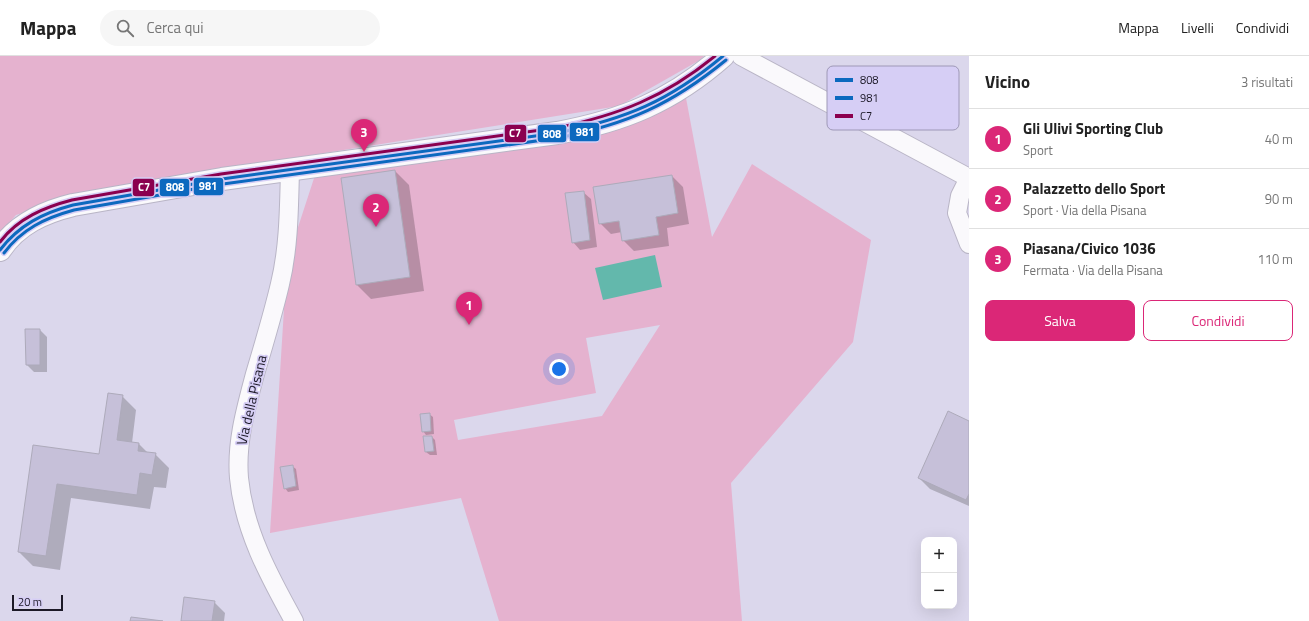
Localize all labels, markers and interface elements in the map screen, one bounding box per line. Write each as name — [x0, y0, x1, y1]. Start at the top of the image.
search box — [100, 10, 380, 46]
text: Mappa — [20, 13, 76, 42]
text: Cerca qui — [146, 16, 204, 39]
icon: search — [114, 17, 136, 39]
text: Mappa — [1118, 17, 1159, 38]
text: Livelli — [1181, 17, 1214, 38]
text: Condividi — [1236, 17, 1289, 38]
legend — [827, 66, 959, 130]
text: Vicino — [985, 69, 1030, 95]
text: 808 — [860, 72, 878, 88]
text: 3 risultati — [1241, 72, 1293, 92]
text: 981 — [860, 90, 878, 106]
text: C7 — [860, 108, 872, 124]
text: Gli Ulivi Sporting Club — [1023, 117, 1163, 140]
pin: 3 — [351, 119, 377, 152]
line badge: 981 — [569, 122, 600, 142]
line badge: C7 — [504, 124, 527, 143]
line badge: 808 — [537, 124, 567, 143]
text: 981 — [576, 124, 594, 140]
text: C7 — [509, 125, 521, 141]
text: 808 — [543, 126, 561, 142]
text: 1 — [994, 129, 1002, 149]
text: 40 m — [1265, 129, 1293, 149]
text: Sport — [1023, 140, 1053, 160]
line badge: 981 — [193, 177, 224, 196]
text: Palazzetto dello Sport — [1023, 177, 1165, 200]
line badge: C7 — [132, 178, 155, 197]
line badge: 808 — [159, 178, 190, 197]
text: 981 — [199, 178, 217, 194]
text: C7 — [138, 179, 150, 195]
text: 808 — [166, 179, 184, 195]
text: 2 — [994, 189, 1002, 209]
text: 90 m — [1265, 189, 1293, 209]
pin: 2 — [363, 194, 389, 227]
text: Sport · Via della Pisana — [1023, 200, 1147, 220]
text: Piasana/Civico 1036 — [1023, 237, 1156, 260]
text: 3 — [994, 249, 1002, 269]
text: 110 m — [1257, 249, 1293, 269]
text: Fermata · Via della Pisana — [1023, 260, 1163, 280]
pin: 1 — [456, 292, 482, 325]
button: Salva — [985, 300, 1135, 341]
button: Condividi — [1143, 300, 1293, 341]
street label: Via della Pisana — [230, 353, 272, 447]
your location — [549, 359, 569, 379]
map controls — [921, 537, 957, 609]
button: + — [921, 537, 957, 573]
button: − — [921, 573, 957, 609]
scale bar — [12, 593, 63, 612]
text: 20 m — [18, 594, 42, 610]

